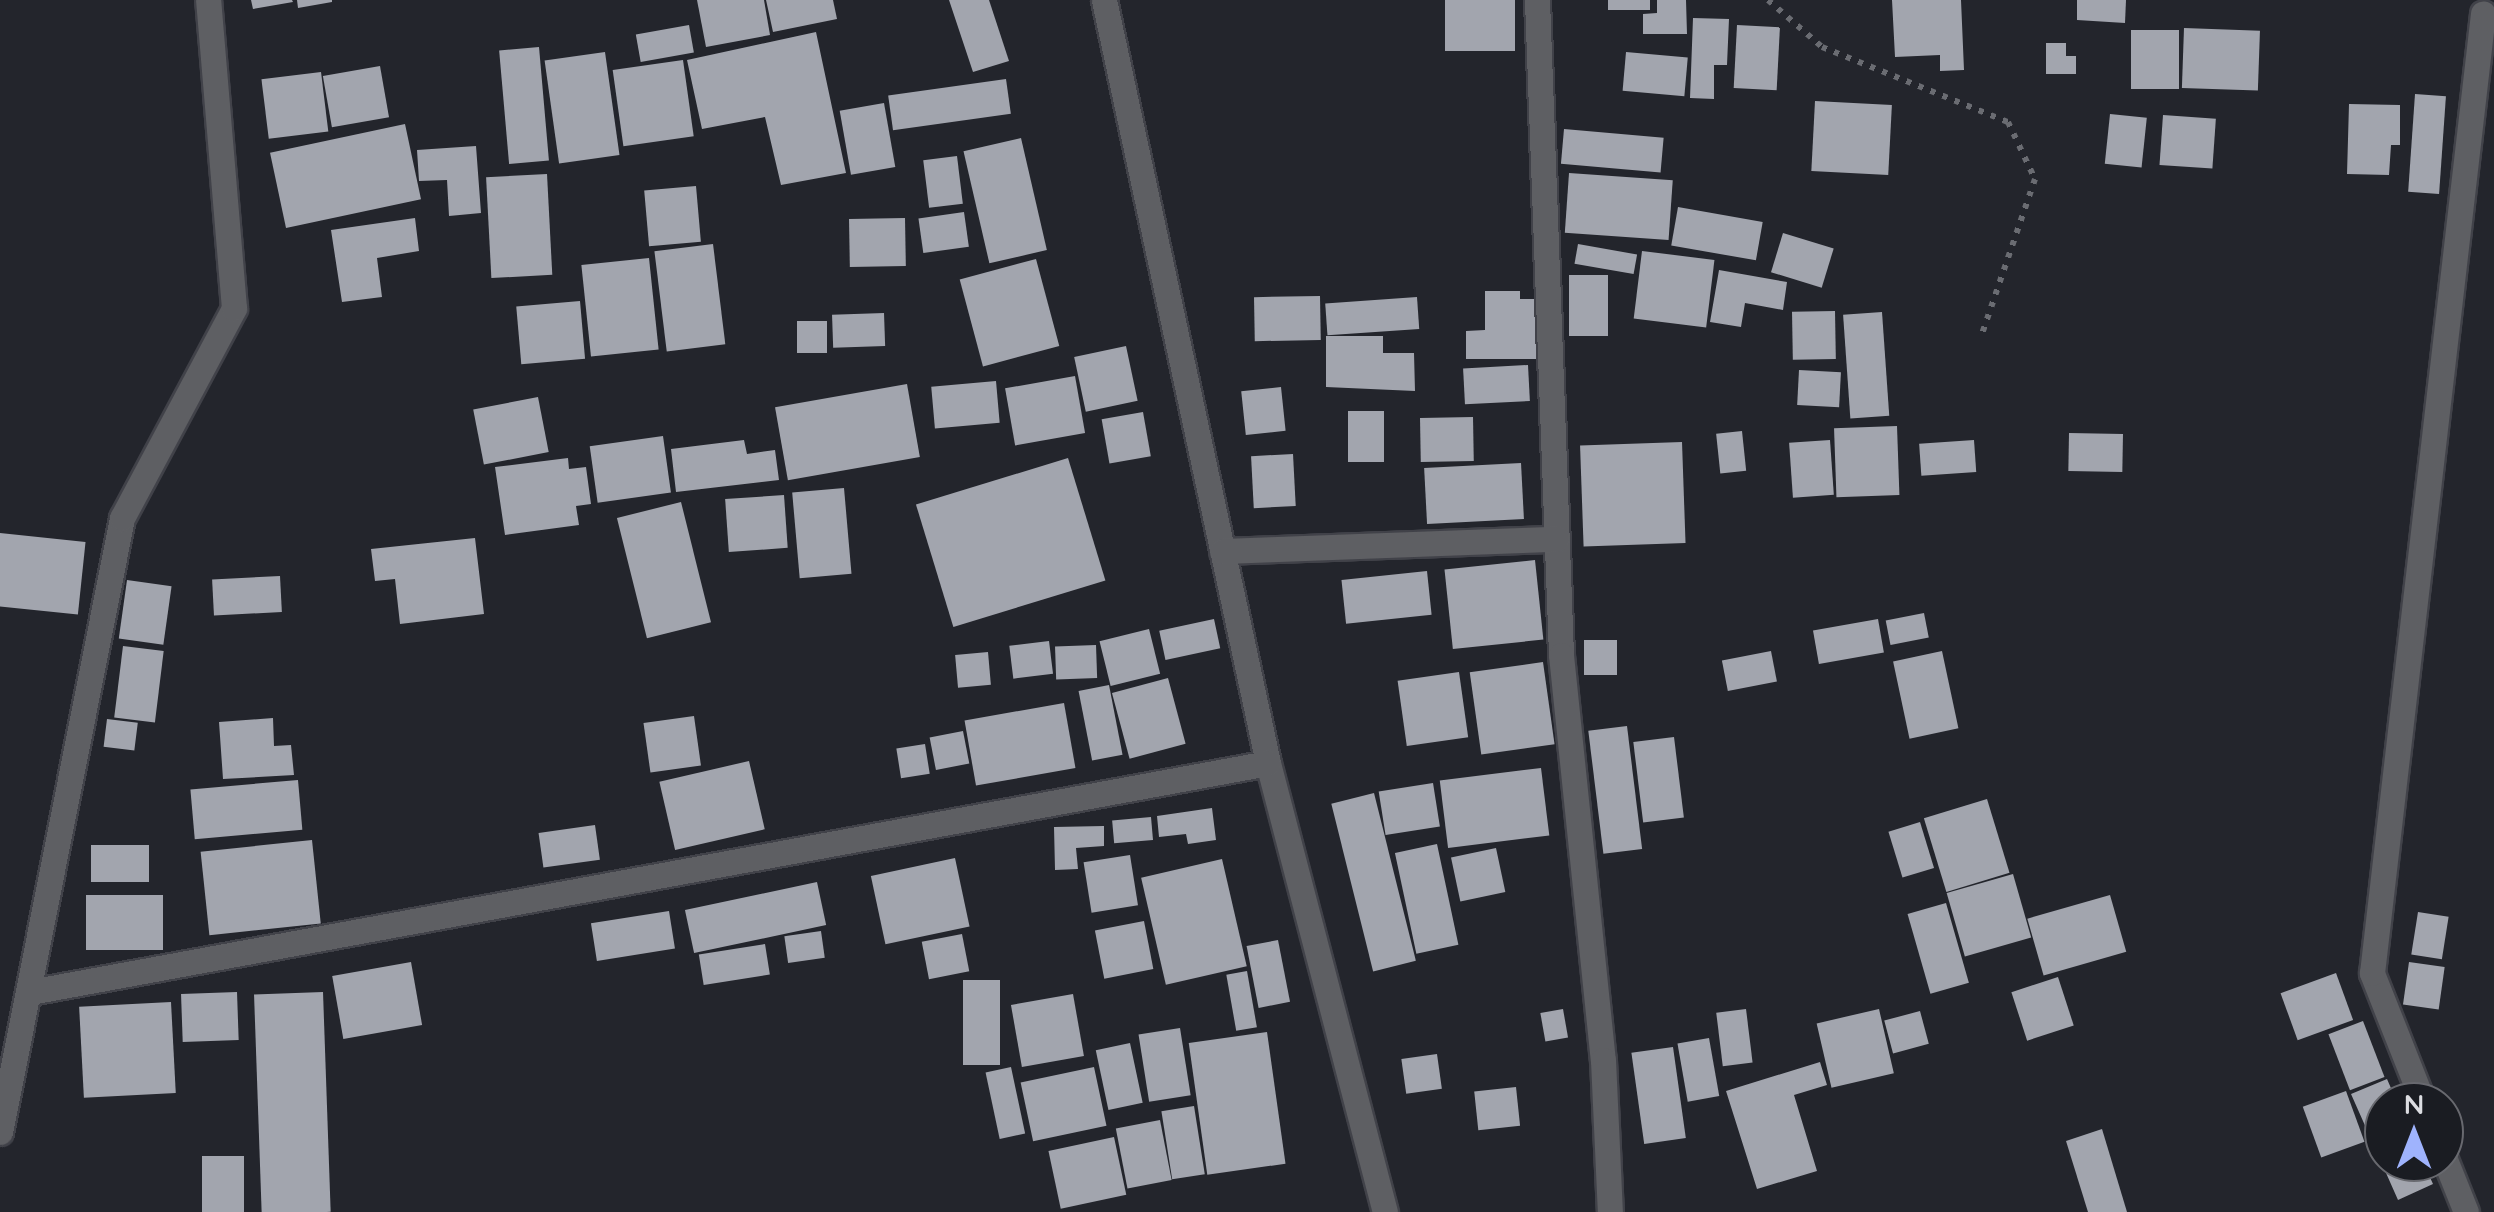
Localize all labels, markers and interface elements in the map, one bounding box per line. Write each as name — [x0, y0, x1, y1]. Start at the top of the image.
north arrow — [2364, 1082, 2464, 1182]
text: N — [2404, 1086, 2424, 1121]

